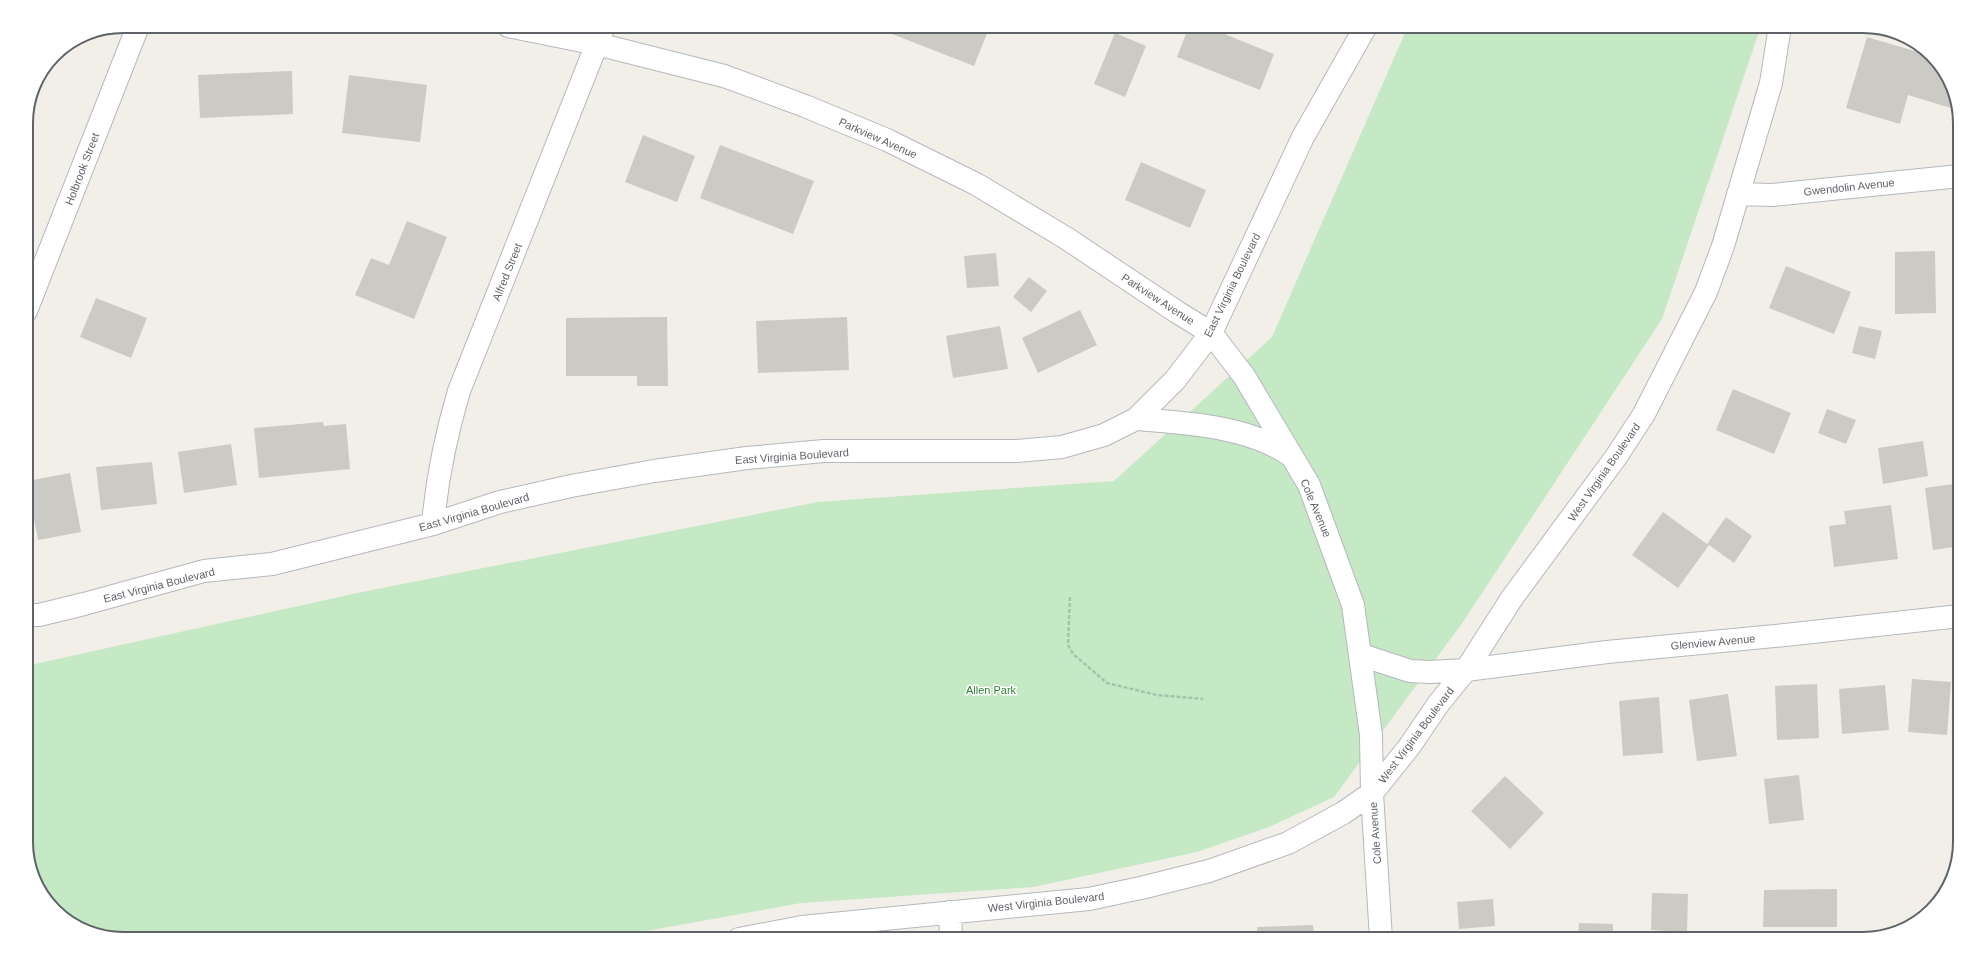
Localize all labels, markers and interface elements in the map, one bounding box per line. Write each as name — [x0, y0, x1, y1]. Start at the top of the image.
street label: Parkview Avenue — [837, 115, 919, 161]
street label: Holbrook Street — [63, 131, 101, 207]
street label: Gwendolin Avenue — [1803, 176, 1895, 198]
street label: East Virginia Boulevard — [1202, 231, 1262, 339]
street label: Alfred Street — [490, 241, 524, 303]
street label: Parkview Avenue — [1119, 271, 1197, 327]
street label: West Virginia Boulevard — [1566, 421, 1642, 523]
street label: East Virginia Boulevard — [735, 446, 849, 466]
street label: Cole Avenue — [1298, 477, 1334, 539]
street label: East Virginia Boulevard — [417, 490, 531, 534]
street label: East Virginia Boulevard — [102, 565, 216, 605]
street label: Glenview Avenue — [1670, 632, 1756, 652]
park label: Allen Park — [966, 684, 1017, 696]
street label: West Virginia Boulevard — [1376, 685, 1456, 785]
street label: Cole Avenue — [1367, 802, 1383, 864]
street label: West Virginia Boulevard — [987, 890, 1105, 914]

